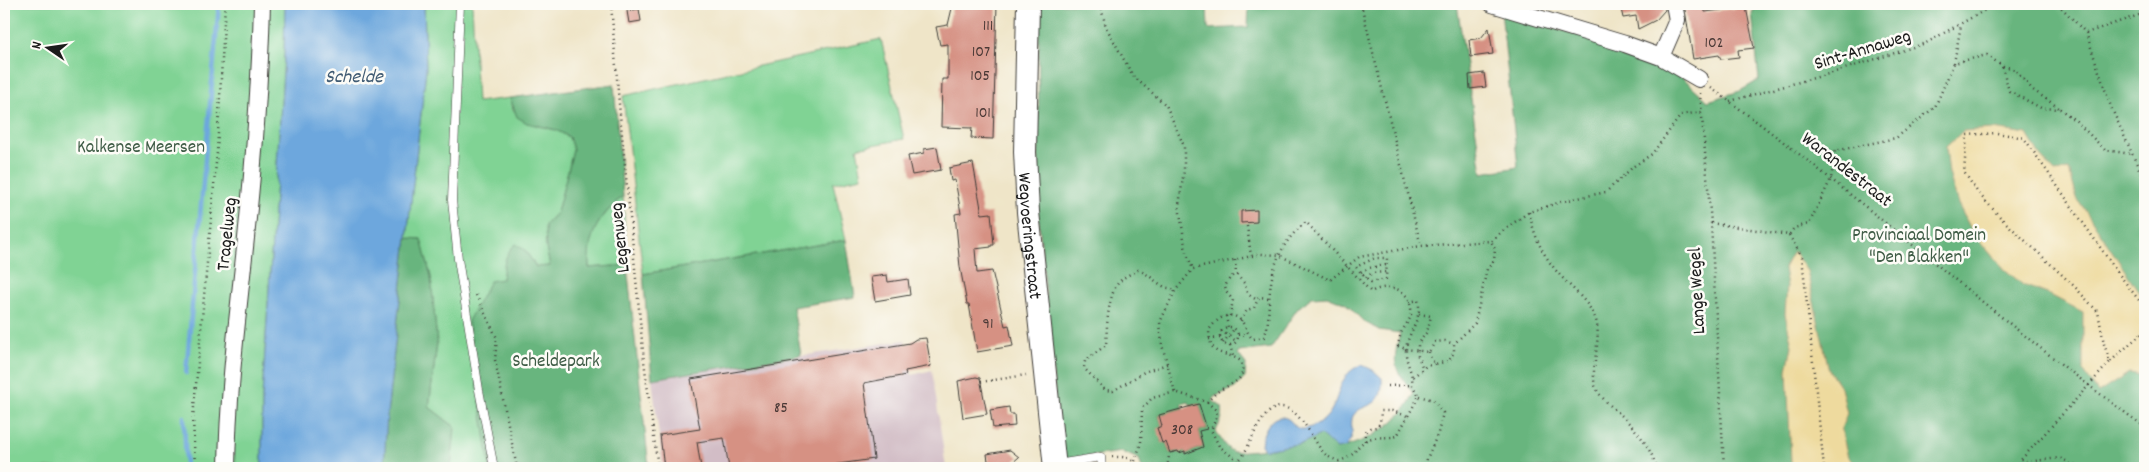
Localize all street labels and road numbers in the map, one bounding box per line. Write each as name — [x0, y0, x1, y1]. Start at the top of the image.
street label: Sint-Annaweg — [1811, 24, 1915, 79]
street label: Warandestraat — [1795, 127, 1897, 215]
street label: Wegvoeringstraat — [1009, 172, 1047, 301]
street label: Tragelweg — [211, 196, 246, 272]
street label: Legenweg — [604, 201, 639, 274]
street label: Lange Wegel — [1683, 246, 1714, 335]

